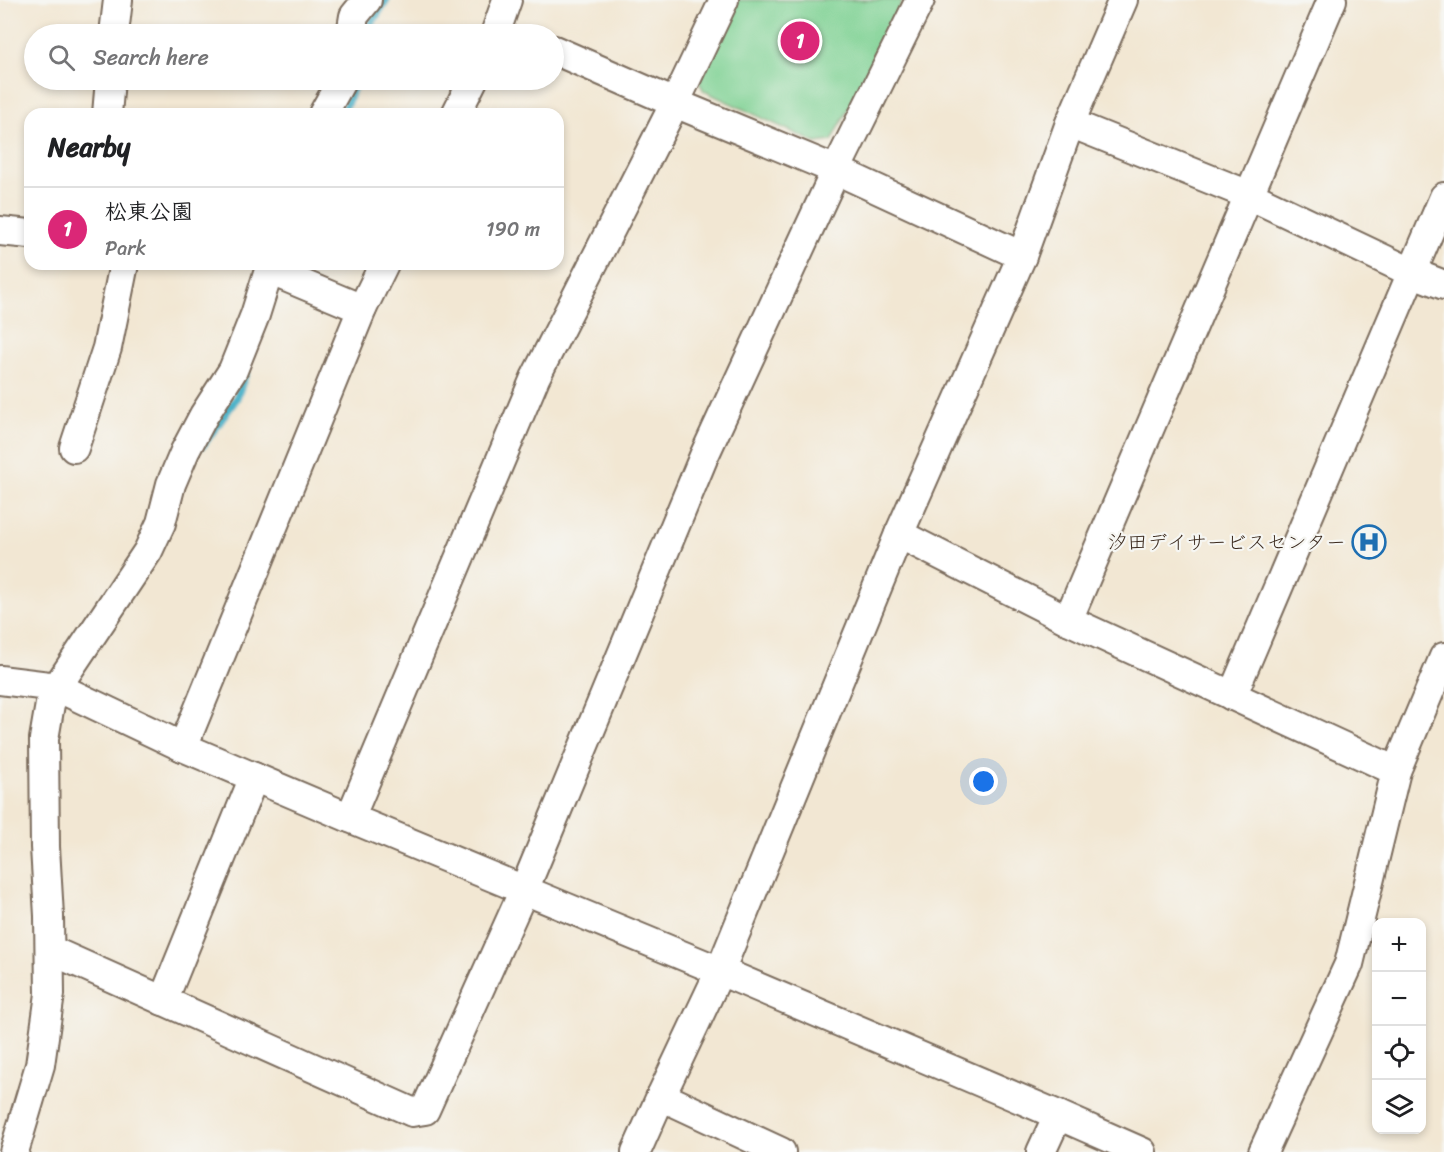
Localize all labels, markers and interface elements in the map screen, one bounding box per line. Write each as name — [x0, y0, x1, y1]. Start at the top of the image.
pin: 1 — [780, 18, 820, 63]
search box — [24, 24, 564, 90]
text: Search here — [93, 38, 209, 77]
icon: search — [45, 41, 78, 74]
text: Nearby — [48, 124, 130, 170]
text: 松東公園 — [105, 192, 193, 231]
text: 1 — [63, 212, 72, 247]
text: 190 m — [486, 212, 540, 247]
text: Park — [105, 231, 146, 266]
hospital icon: 汐田デイサービスセンター — [1351, 524, 1387, 560]
place label: 汐田デイサービスセンター — [1108, 525, 1346, 560]
your location — [969, 767, 998, 796]
map controls — [1372, 918, 1426, 1134]
button: + — [1372, 918, 1426, 972]
button: − — [1372, 972, 1426, 1026]
button: locate — [1372, 1026, 1426, 1080]
button: layers — [1372, 1080, 1426, 1134]

